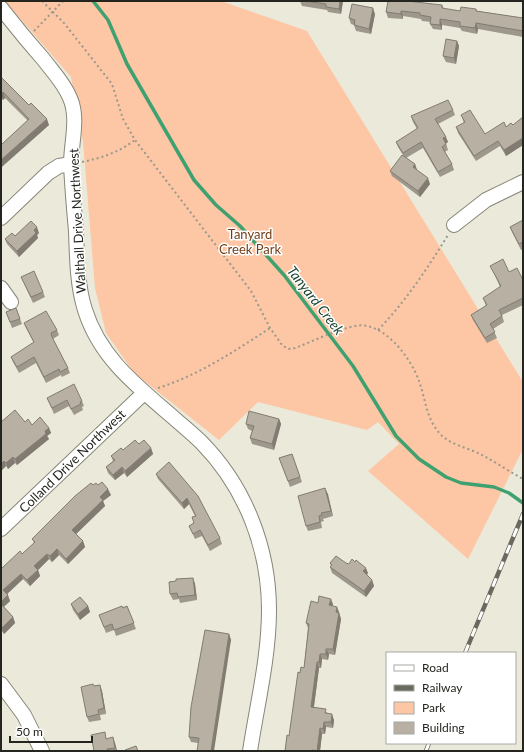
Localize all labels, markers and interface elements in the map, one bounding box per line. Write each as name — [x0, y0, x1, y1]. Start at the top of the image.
street label: Walthall Drive Northwest — [65, 148, 89, 294]
park label: Tanyard Creek Park — [219, 226, 281, 257]
water label: Tanyard Creek — [284, 262, 348, 338]
street label: Colland Drive Northwest — [15, 406, 129, 516]
legend — [386, 652, 516, 744]
text: Road — [422, 660, 449, 675]
text: Railway — [422, 680, 463, 695]
text: Park — [422, 700, 446, 715]
scale bar — [10, 718, 92, 744]
text: Building — [422, 720, 465, 735]
text: 50 m — [16, 724, 43, 739]

